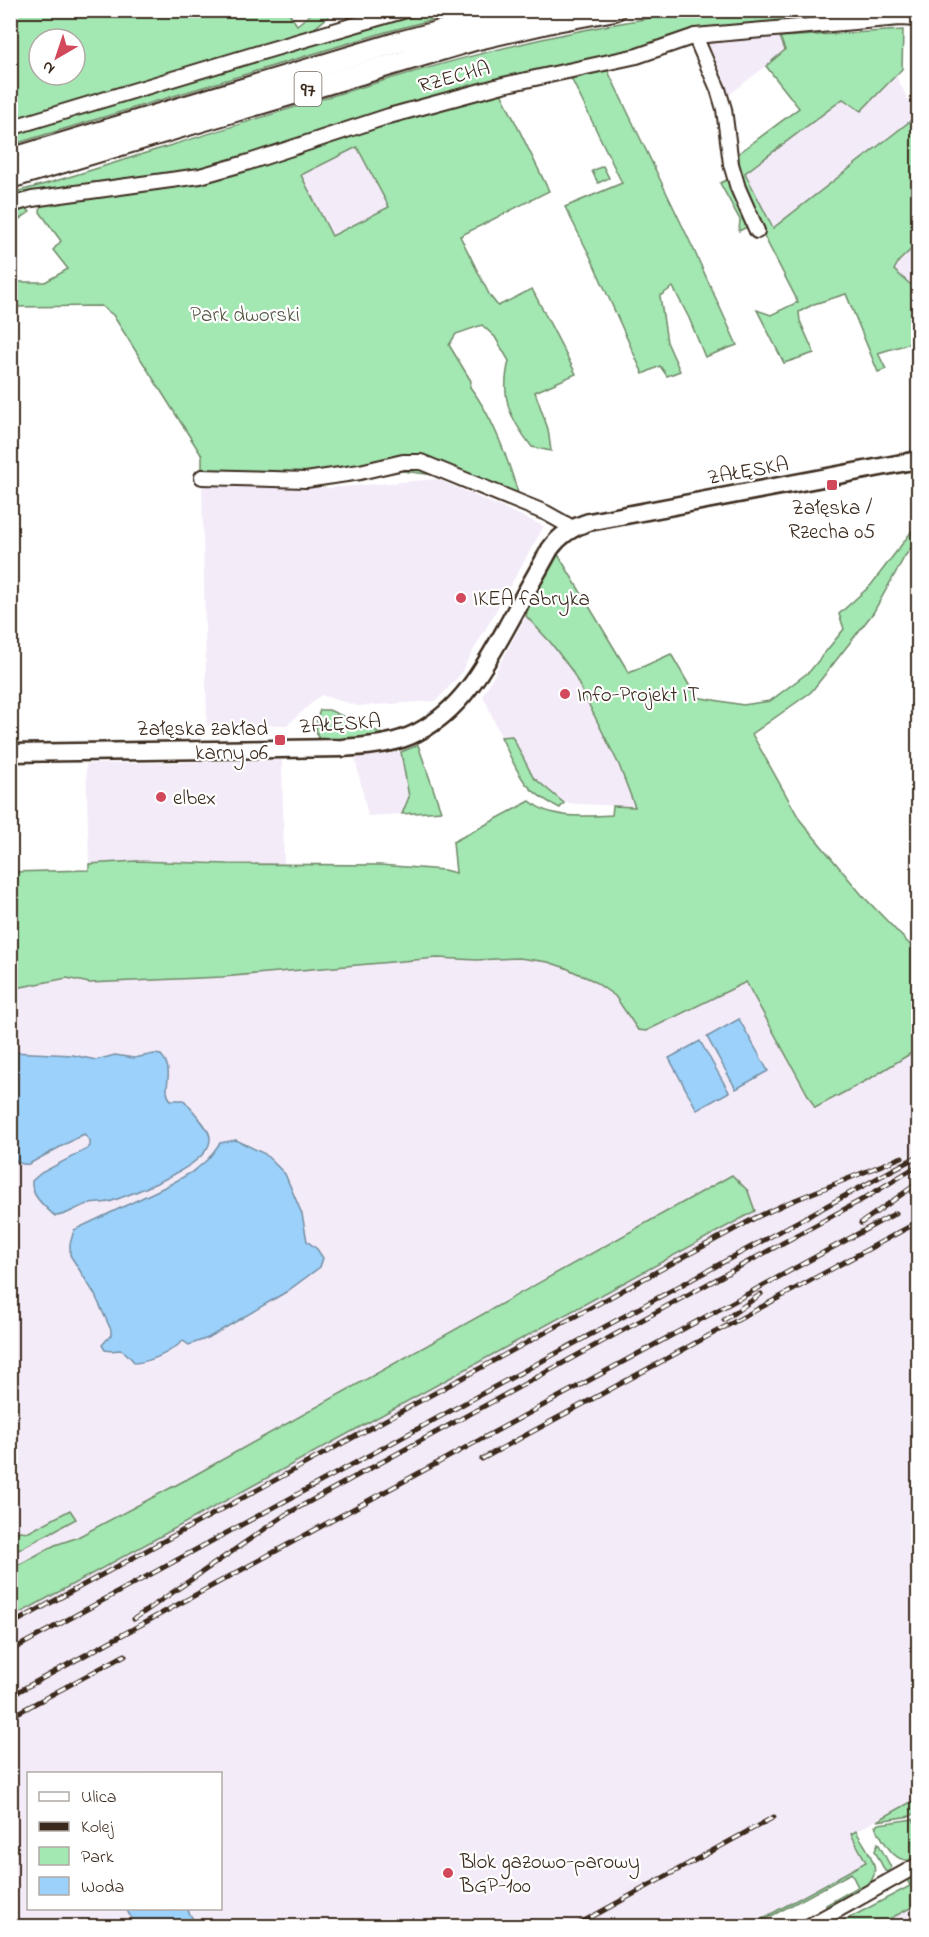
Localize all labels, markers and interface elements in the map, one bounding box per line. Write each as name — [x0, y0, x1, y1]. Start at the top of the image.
north arrow — [27, 27, 87, 87]
text: N — [37, 54, 61, 80]
street label: RZECHA — [415, 54, 494, 102]
road number: 97 — [294, 72, 322, 106]
park label: Park dworski — [190, 301, 300, 331]
street label: ZAŁĘSKA — [705, 450, 791, 494]
marker: Załęska / Rzecha 05 — [825, 478, 839, 492]
place label: Załęska / Rzecha 05 — [789, 494, 875, 548]
place label: IKEA fabryka — [473, 585, 590, 617]
marker: IKEA fabryka — [454, 591, 468, 605]
place label: Info-Projekt IT — [577, 681, 700, 711]
marker: Info-Projekt IT — [558, 687, 572, 701]
street label: ZAŁĘSKA — [298, 707, 382, 743]
place label: Załęska zakład karny 06 — [137, 715, 268, 771]
marker: Załęska zakład karny 06 — [273, 733, 287, 747]
place label: elbex — [173, 784, 216, 814]
marker: elbex — [154, 790, 168, 804]
legend — [27, 1772, 222, 1910]
text: Ulica — [81, 1785, 116, 1811]
text: Kolej — [81, 1815, 114, 1841]
text: Park — [81, 1845, 114, 1871]
place label: Blok gazowo-parowy BGP-100 — [459, 1848, 640, 1902]
marker: Blok gazowo-parowy BGP-100 — [441, 1866, 455, 1880]
text: Woda — [81, 1875, 124, 1901]

